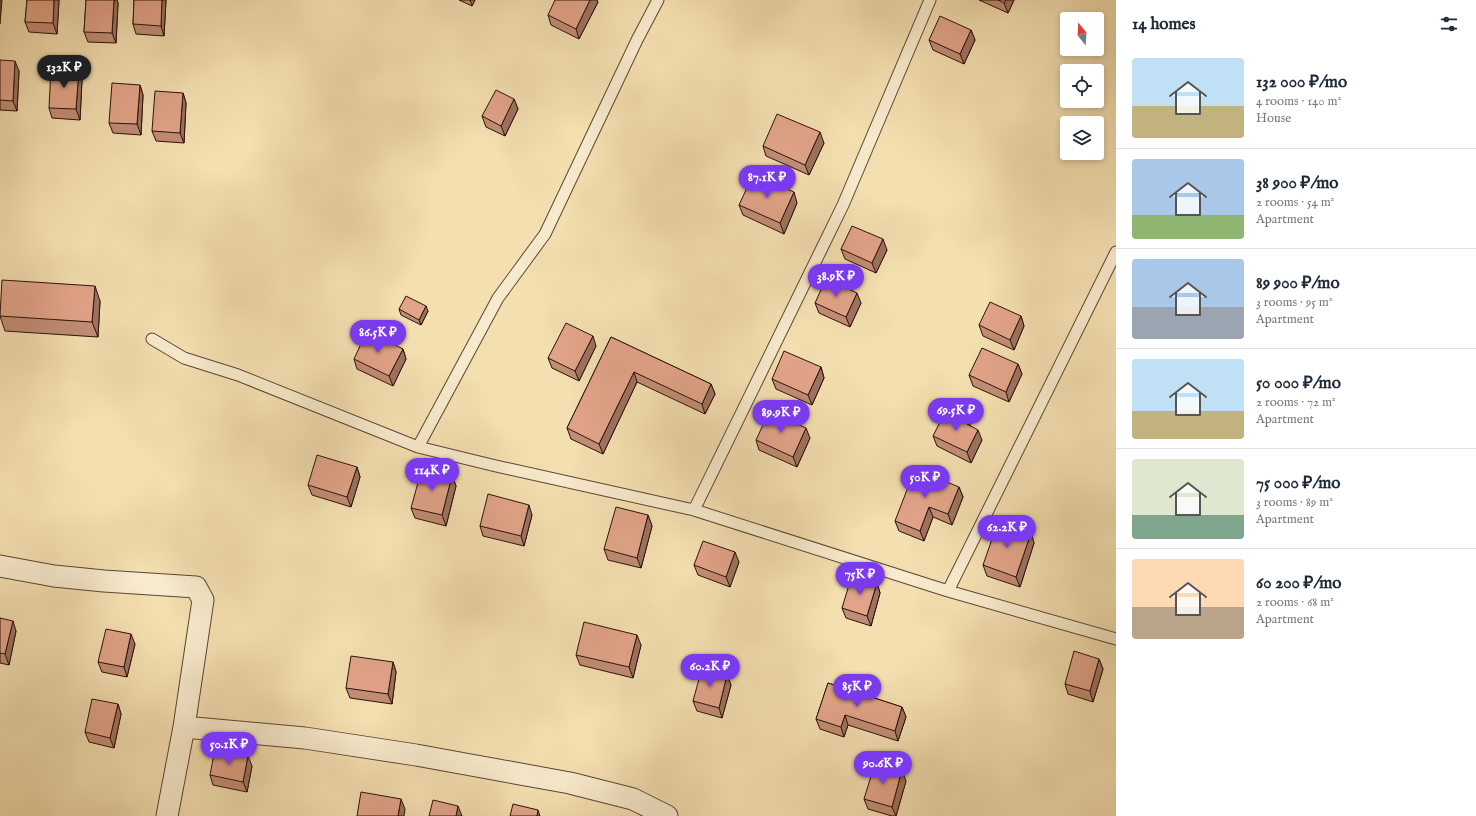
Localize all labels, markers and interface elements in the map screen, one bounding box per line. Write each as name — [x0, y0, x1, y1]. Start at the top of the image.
north arrow — [1060, 12, 1104, 56]
map controls — [1060, 12, 1104, 160]
icon: filters — [1438, 13, 1460, 35]
text: 14 homes — [1132, 14, 1195, 35]
pin: 132K ₽ — [31, 55, 97, 89]
text: 132K ₽ — [46, 59, 82, 76]
button: locate — [1060, 64, 1104, 108]
text: 132 000 ₽/mo — [1256, 72, 1347, 93]
icon: home — [1164, 74, 1212, 122]
text: 4 rooms · 140 m² — [1256, 93, 1341, 110]
text: House — [1256, 110, 1291, 127]
button: layers — [1060, 116, 1104, 160]
pin: 87.1K ₽ — [730, 165, 804, 199]
text: 87.1K ₽ — [748, 169, 786, 186]
text: 38 900 ₽/mo — [1256, 173, 1338, 194]
icon: home — [1164, 175, 1212, 223]
text: 2 rooms · 54 m² — [1256, 194, 1334, 211]
text: Apartment — [1256, 211, 1314, 228]
pin: 38.9K ₽ — [799, 264, 873, 298]
text: 38.9K ₽ — [817, 268, 855, 285]
text: 89 900 ₽/mo — [1256, 273, 1340, 294]
icon: home — [1164, 275, 1212, 323]
text: 3 rooms · 95 m² — [1256, 294, 1333, 311]
text: Apartment — [1256, 311, 1314, 328]
pin: 86.5K ₽ — [341, 320, 415, 354]
text: 86.5K ₽ — [359, 324, 397, 341]
text: 50 000 ₽/mo — [1256, 373, 1341, 394]
icon: home — [1164, 375, 1212, 423]
text: 2 rooms · 72 m² — [1256, 394, 1336, 411]
pin: 69.5K ₽ — [919, 398, 993, 432]
pin: 89.9K ₽ — [744, 400, 818, 434]
text: 69.5K ₽ — [937, 402, 975, 419]
text: 89.9K ₽ — [761, 404, 801, 421]
text: Apartment — [1256, 411, 1314, 428]
pin: 114K ₽ — [399, 458, 465, 492]
text: 114K ₽ — [414, 462, 450, 479]
pin: 50K ₽ — [897, 465, 953, 499]
text: 50K ₽ — [910, 469, 940, 486]
text: 75 000 ₽/mo — [1256, 473, 1341, 494]
icon: home — [1164, 475, 1212, 523]
text: 3 rooms · 89 m² — [1256, 494, 1333, 511]
text: Apartment — [1256, 511, 1314, 528]
pin: 62.2K ₽ — [970, 515, 1044, 549]
text: 62.2K ₽ — [987, 519, 1027, 536]
pin: 75K ₽ — [832, 562, 888, 596]
text: 75K ₽ — [845, 566, 875, 583]
text: 60 200 ₽/mo — [1256, 573, 1342, 594]
icon: home — [1164, 575, 1212, 623]
text: 2 rooms · 68 m² — [1256, 594, 1334, 611]
text: Apartment — [1256, 611, 1314, 628]
pin: 60.2K ₽ — [673, 654, 747, 688]
text: 60.2K ₽ — [690, 658, 730, 675]
pin: 85K ₽ — [829, 674, 885, 708]
text: 85K ₽ — [842, 678, 872, 695]
pin: 50.1K ₽ — [192, 732, 266, 766]
text: 50.1K ₽ — [210, 736, 248, 753]
pin: 90.6K ₽ — [846, 751, 920, 785]
text: 90.6K ₽ — [863, 755, 903, 772]

